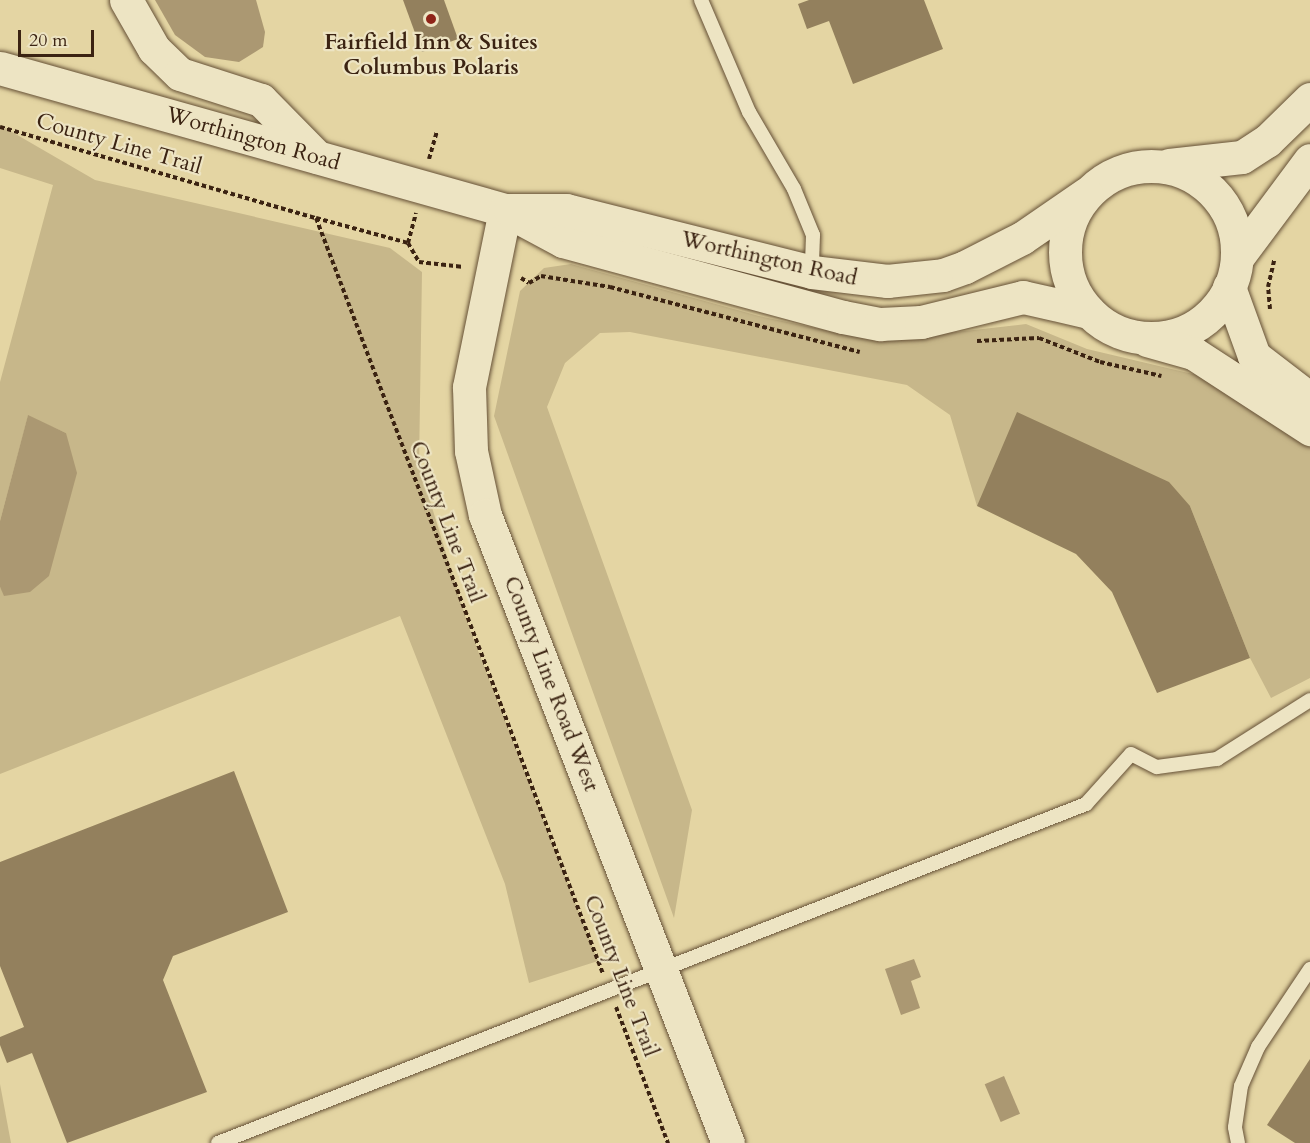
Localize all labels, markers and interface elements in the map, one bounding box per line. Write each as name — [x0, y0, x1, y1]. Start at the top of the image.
marker: Fairfield Inn & Suites Columbus Polaris — [424, 12, 438, 26]
scale bar — [21, 18, 98, 56]
text: 20 m — [29, 28, 68, 53]
place label: Fairfield Inn & Suites Columbus Polaris — [324, 29, 538, 80]
street label: Worthington Road — [163, 102, 343, 176]
street label: County Line Trail — [33, 108, 205, 180]
street label: Worthington Road — [678, 226, 860, 292]
street label: County Line Trail — [404, 437, 490, 607]
street label: County Line Road West — [498, 573, 604, 795]
street label: County Line Trail — [578, 891, 664, 1061]

